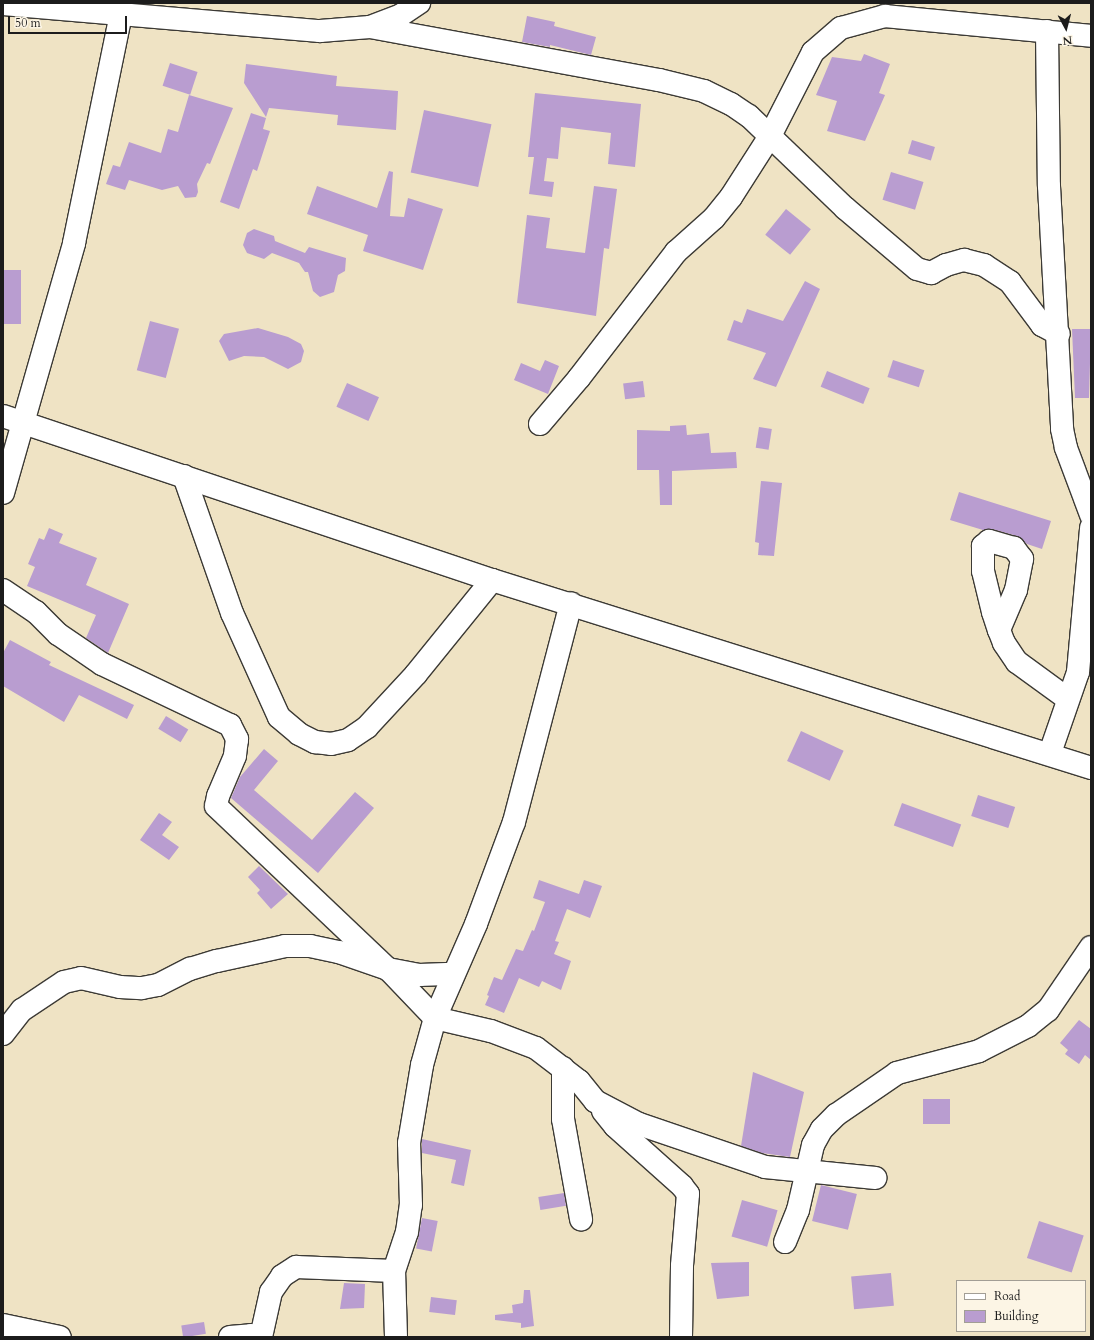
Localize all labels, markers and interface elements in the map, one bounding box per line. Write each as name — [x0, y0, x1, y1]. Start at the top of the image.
scale bar — [10, 8, 129, 34]
north arrow — [1046, 8, 1086, 48]
text: 50 m — [15, 15, 41, 31]
text: N — [1062, 32, 1073, 48]
legend — [956, 1280, 1086, 1332]
text: Road — [994, 1288, 1020, 1304]
text: Building — [994, 1308, 1038, 1324]

